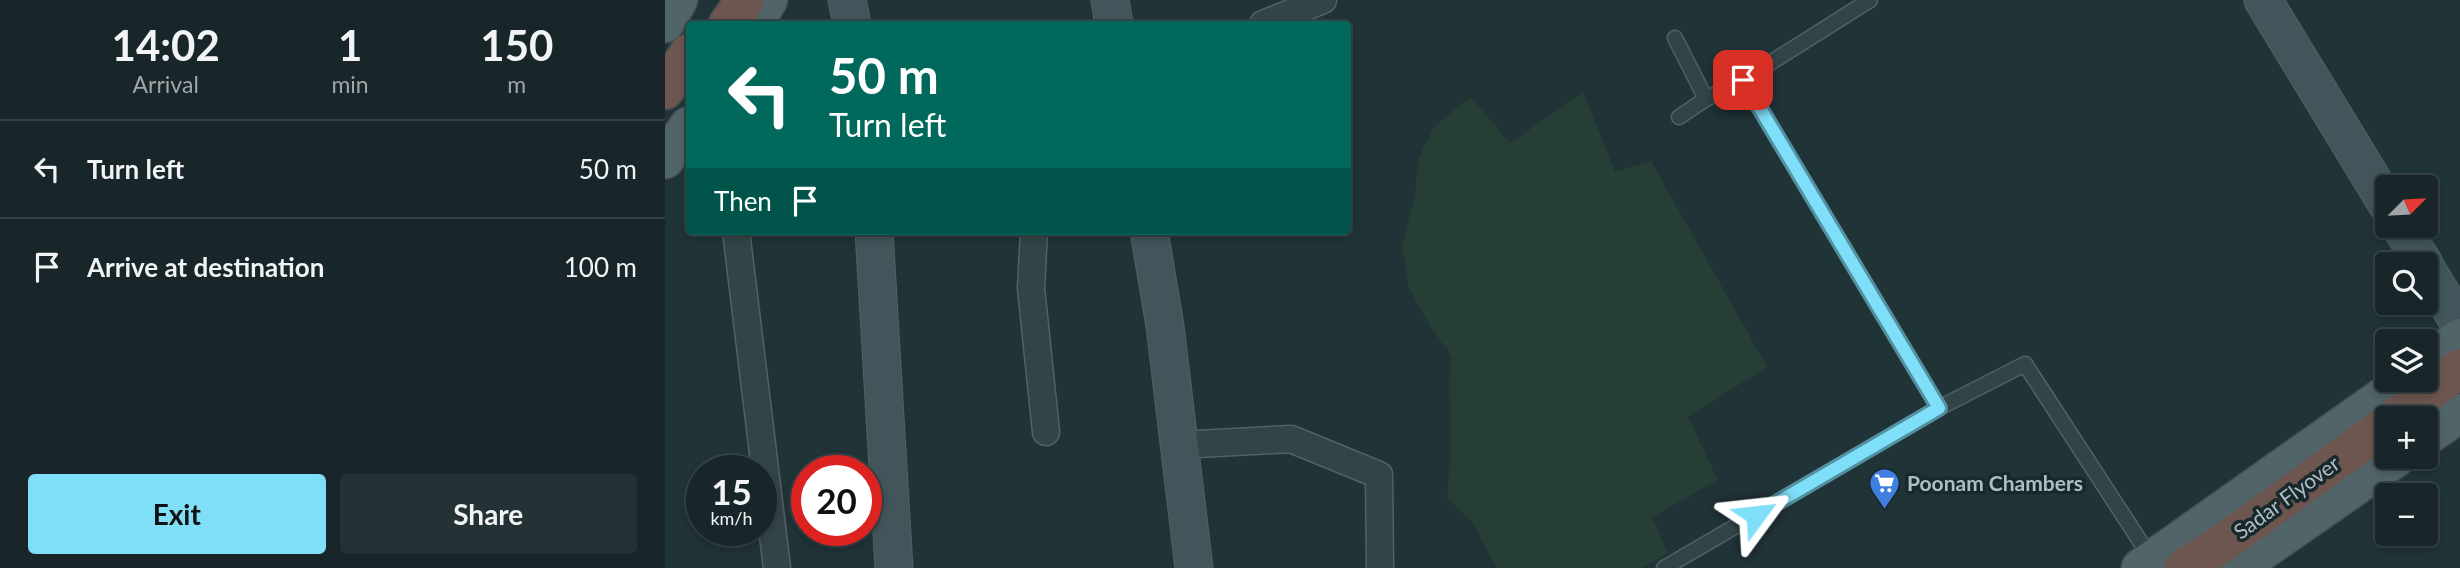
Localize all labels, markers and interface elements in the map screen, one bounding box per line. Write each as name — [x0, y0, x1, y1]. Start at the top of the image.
text: 14:02 — [112, 20, 220, 70]
text: 1 — [338, 20, 362, 70]
text: 150 — [480, 20, 553, 70]
text: 50 m — [829, 46, 939, 104]
icon: left — [714, 49, 805, 140]
pin — [1713, 50, 1773, 110]
icon: arrive — [1724, 61, 1762, 99]
text: Arrival — [133, 70, 199, 98]
text: min — [331, 70, 369, 98]
text: m — [507, 70, 526, 98]
text: Turn left — [829, 105, 946, 144]
icon: left — [28, 150, 66, 188]
text: Turn left — [87, 153, 184, 185]
text: 50 m — [579, 153, 637, 185]
north arrow — [2375, 175, 2438, 238]
map controls — [2375, 175, 2438, 546]
icon: arrive — [786, 182, 824, 220]
text: Then — [714, 185, 772, 217]
icon: arrive — [28, 248, 66, 286]
text: Arrive at destination — [87, 251, 324, 283]
text: 100 m — [564, 251, 637, 283]
button: search — [2375, 252, 2438, 315]
button: layers — [2375, 329, 2438, 392]
button: + — [2375, 406, 2438, 469]
street label: Sadar Flyover — [2228, 450, 2344, 543]
speed limit sign: 20 — [791, 455, 882, 546]
supermarket icon: Poonam Chambers — [1867, 467, 1901, 511]
text: 15 — [711, 470, 752, 512]
place label: Poonam Chambers — [1907, 470, 2083, 495]
button: Exit — [28, 474, 326, 554]
button: Share — [340, 474, 637, 554]
position arrow — [1719, 478, 1793, 552]
button: − — [2375, 483, 2438, 546]
text: km/h — [710, 507, 753, 529]

